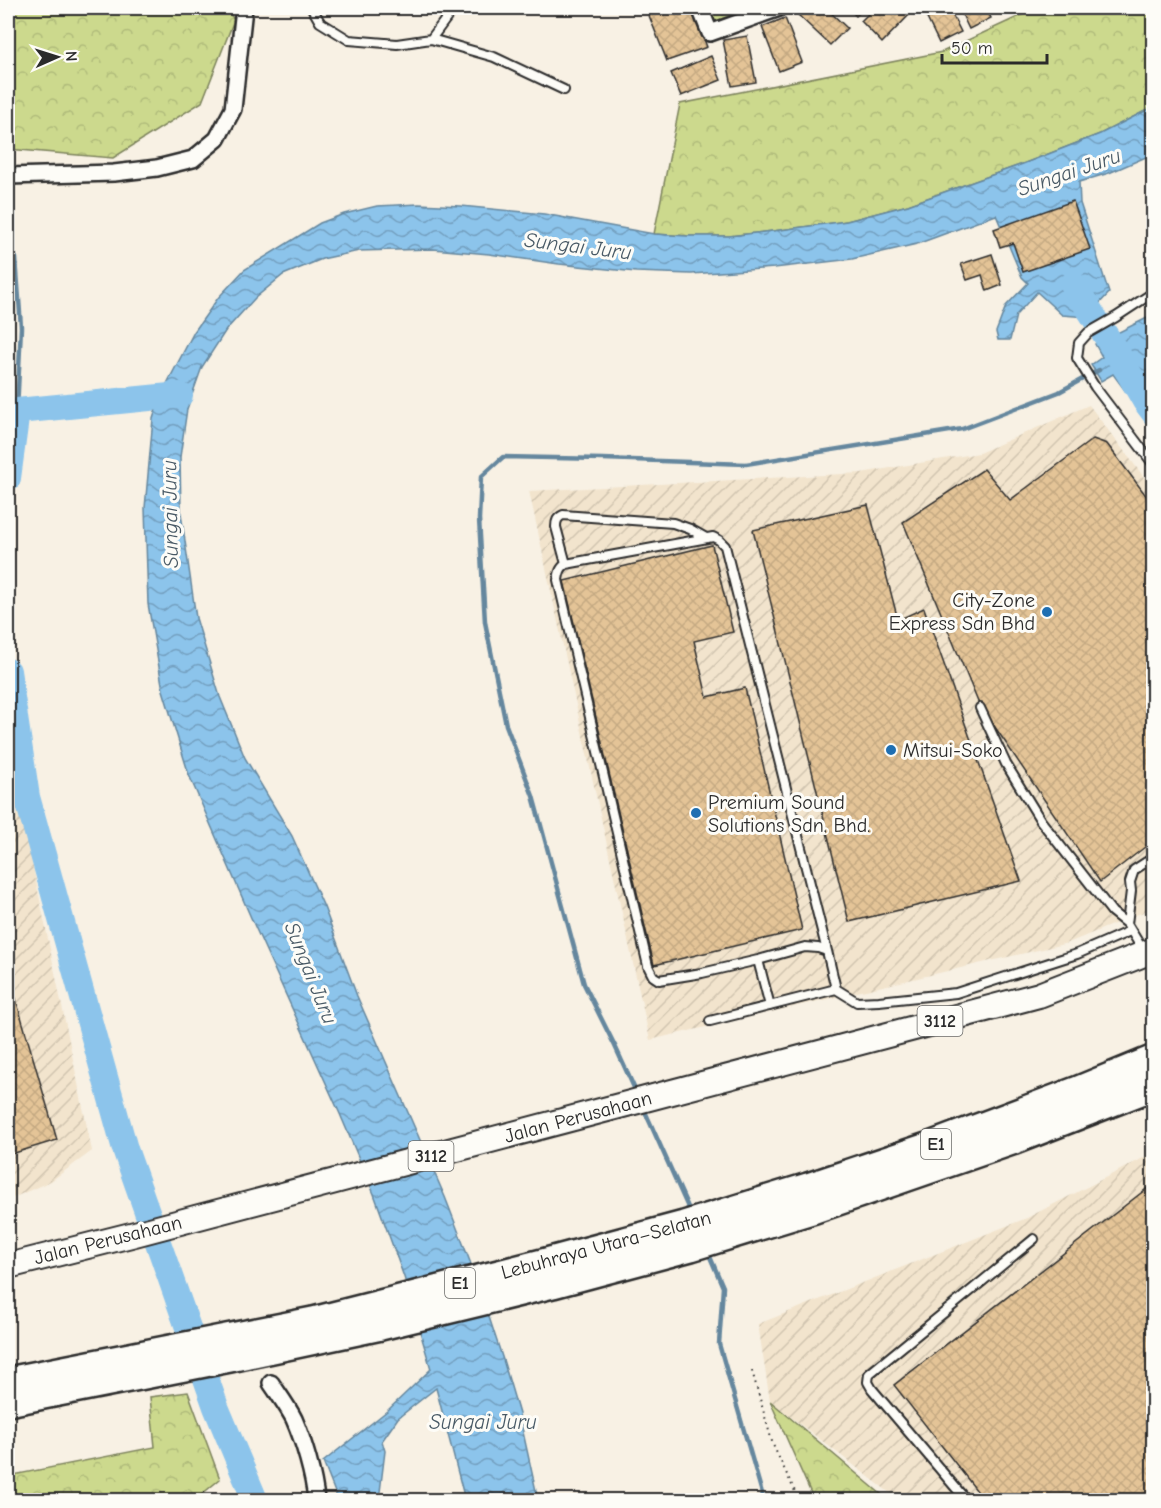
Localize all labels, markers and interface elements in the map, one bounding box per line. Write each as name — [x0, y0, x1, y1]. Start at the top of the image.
north arrow — [27, 27, 87, 87]
scale bar — [942, 27, 1047, 65]
text: 50 m — [951, 38, 993, 59]
text: N — [62, 51, 80, 62]
water label: Sungai Juru — [1014, 143, 1124, 201]
water label: Sungai Juru — [523, 228, 633, 264]
water label: Sungai Juru — [157, 460, 183, 568]
place label: City-Zone Express Sdn Bhd — [889, 589, 1035, 635]
marker: City-Zone Express Sdn Bhd — [1040, 605, 1054, 619]
place label: Mitsui-Soko — [903, 739, 1003, 762]
marker: Mitsui-Soko — [884, 743, 898, 757]
place label: Premium Sound Solutions Sdn. Bhd. — [708, 791, 870, 837]
marker: Premium Sound Solutions Sdn. Bhd. — [689, 806, 703, 820]
water label: Sungai Juru — [280, 919, 342, 1027]
road number: 3112 — [918, 1006, 962, 1036]
street label: Jalan Perusahaan — [502, 1086, 654, 1148]
road number: E1 — [921, 1129, 951, 1159]
road number: 3112 — [408, 1141, 454, 1171]
street label: Lebuhraya Utara–Selatan — [499, 1206, 713, 1284]
street label: Jalan Perusahaan — [32, 1211, 184, 1269]
road number: E1 — [445, 1268, 475, 1298]
water label: Sungai Juru — [429, 1410, 537, 1434]

